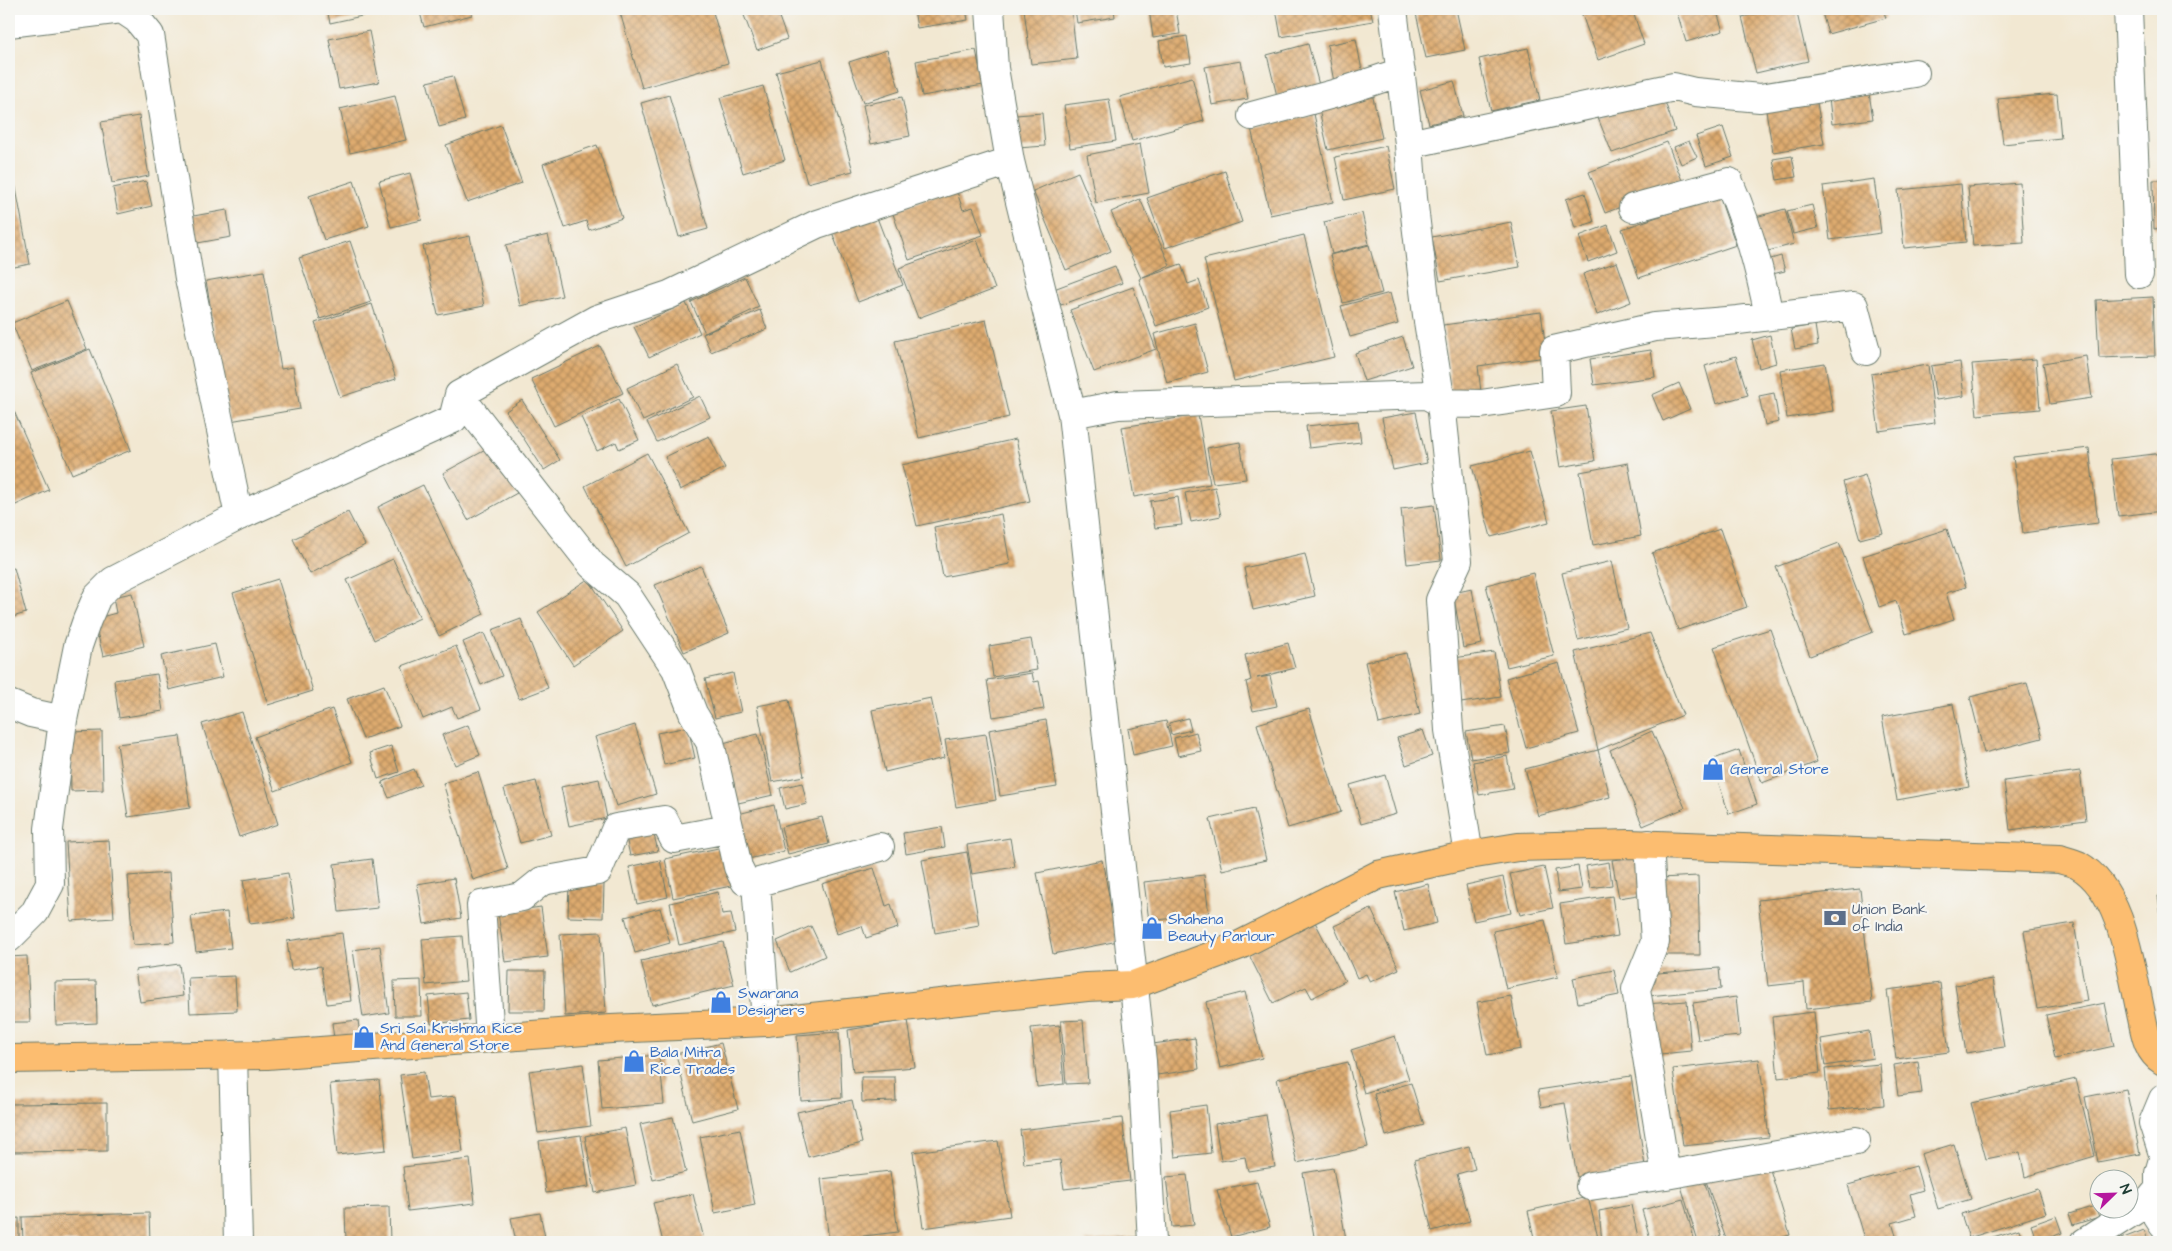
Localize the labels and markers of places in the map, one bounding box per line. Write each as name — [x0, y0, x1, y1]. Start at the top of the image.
shop icon: General Store — [1700, 756, 1726, 782]
place label: General Store — [1730, 759, 1829, 780]
place label: Union Bank of India — [1852, 899, 1927, 937]
bank icon: Union Bank of India — [1822, 905, 1848, 931]
place label: Shahena Beauty Parlour — [1168, 909, 1275, 948]
shop icon: Shahena Beauty Parlour — [1139, 915, 1165, 941]
place label: Swarana Designers — [738, 983, 805, 1022]
shop icon: Swarana Designers — [708, 989, 734, 1015]
place label: Sri Sai Krishma Rice And General Store — [380, 1018, 522, 1056]
shop icon: Sri Sai Krishma Rice And General Store — [351, 1024, 377, 1050]
place label: Bala Mitra Rice Trades — [650, 1042, 736, 1080]
shop icon: Bala Mitra Rice Trades — [621, 1048, 647, 1074]

